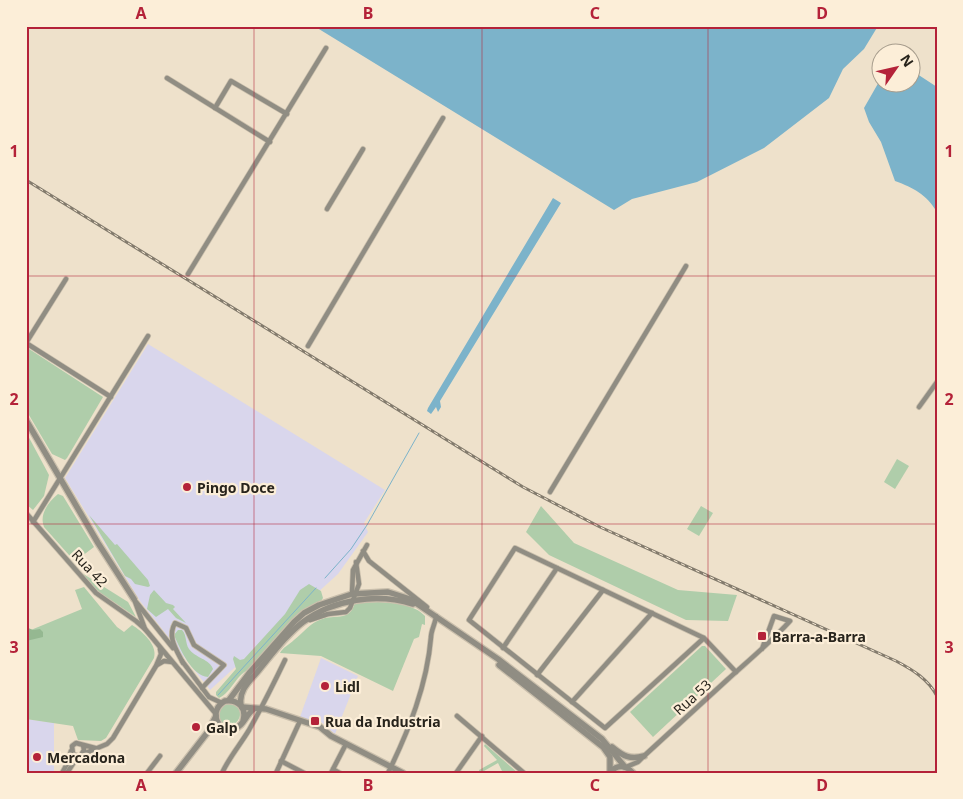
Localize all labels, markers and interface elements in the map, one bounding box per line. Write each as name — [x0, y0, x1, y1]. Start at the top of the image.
text: A — [135, 2, 147, 24]
text: B — [363, 2, 373, 24]
text: C — [590, 2, 600, 24]
text: D — [816, 2, 828, 24]
north arrow — [870, 42, 920, 92]
text: N — [896, 50, 918, 70]
text: 1 — [9, 140, 19, 162]
text: 1 — [944, 140, 954, 162]
text: 2 — [9, 388, 19, 410]
text: 2 — [944, 388, 954, 410]
place label: Pingo Doce — [197, 478, 275, 497]
marker: Pingo Doce — [181, 481, 193, 493]
street label: Rua 42 — [68, 545, 112, 591]
place label: Barra-a-Barra — [772, 627, 866, 646]
marker: Barra-a-Barra — [756, 630, 768, 642]
text: 3 — [9, 636, 19, 658]
text: 3 — [944, 636, 954, 658]
street label: Rua 53 — [669, 675, 715, 719]
place label: Lidl — [335, 677, 360, 696]
marker: Lidl — [319, 680, 331, 692]
place label: Rua da Industria — [325, 712, 441, 731]
marker: Rua da Industria — [309, 715, 321, 727]
place label: Galp — [206, 718, 238, 737]
marker: Galp — [190, 721, 202, 733]
place label: Mercadona — [47, 748, 125, 767]
marker: Mercadona — [31, 751, 43, 763]
text: A — [135, 774, 147, 796]
text: B — [363, 774, 373, 796]
text: C — [590, 774, 600, 796]
text: D — [816, 774, 828, 796]

